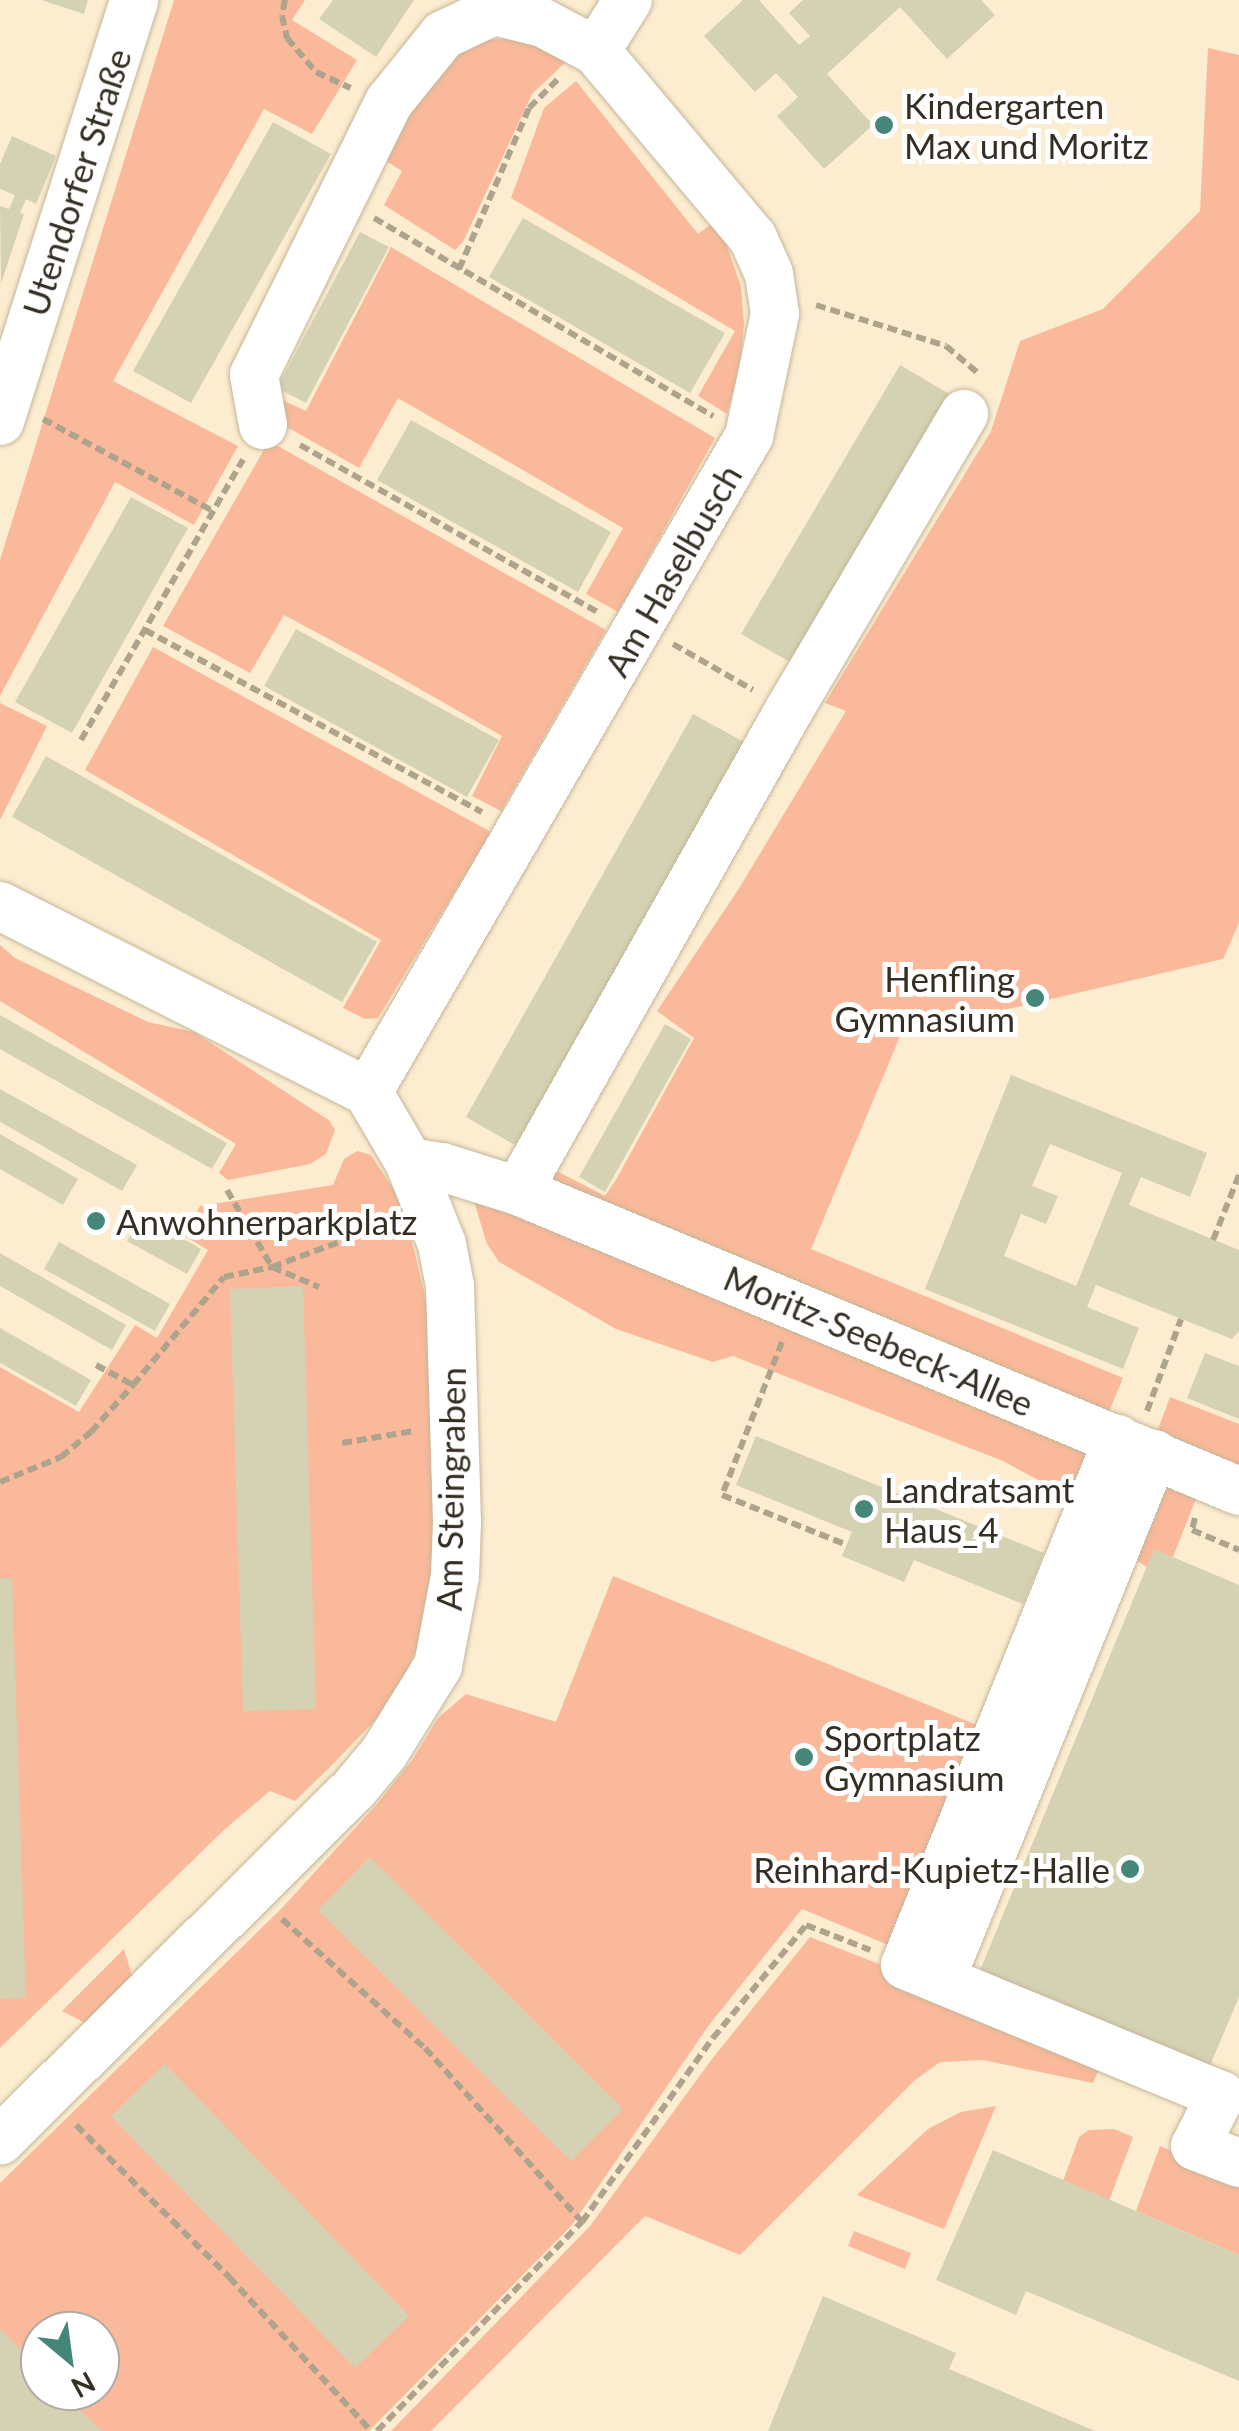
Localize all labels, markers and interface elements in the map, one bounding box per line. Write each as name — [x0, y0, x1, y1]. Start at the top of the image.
street label: Utendorfer Straße — [13, 43, 139, 321]
place label: Kindergarten Max und Moritz — [904, 84, 1149, 166]
marker: Kindergarten Max und Moritz — [873, 114, 895, 136]
street label: Am Haselbusch — [594, 457, 750, 683]
place label: Henfling Gymnasium — [834, 957, 1015, 1039]
marker: Henfling Gymnasium — [1024, 987, 1046, 1009]
place label: Anwohnerparkplatz — [116, 1200, 417, 1242]
marker: Anwohnerparkplatz — [85, 1210, 107, 1232]
street label: Moritz-Seebeck-Allee — [718, 1256, 1040, 1424]
street label: Am Steingraben — [427, 1367, 473, 1611]
place label: Landratsamt Haus_4 — [884, 1468, 1074, 1550]
marker: Landratsamt Haus_4 — [853, 1498, 875, 1520]
place label: Sportplatz Gymnasium — [824, 1716, 1005, 1798]
marker: Sportplatz Gymnasium — [793, 1746, 815, 1768]
place label: Reinhard-Kupietz-Halle — [753, 1848, 1110, 1890]
marker: Reinhard-Kupietz-Halle — [1119, 1858, 1141, 1880]
north arrow — [20, 2311, 120, 2411]
text: N — [66, 2365, 101, 2406]

